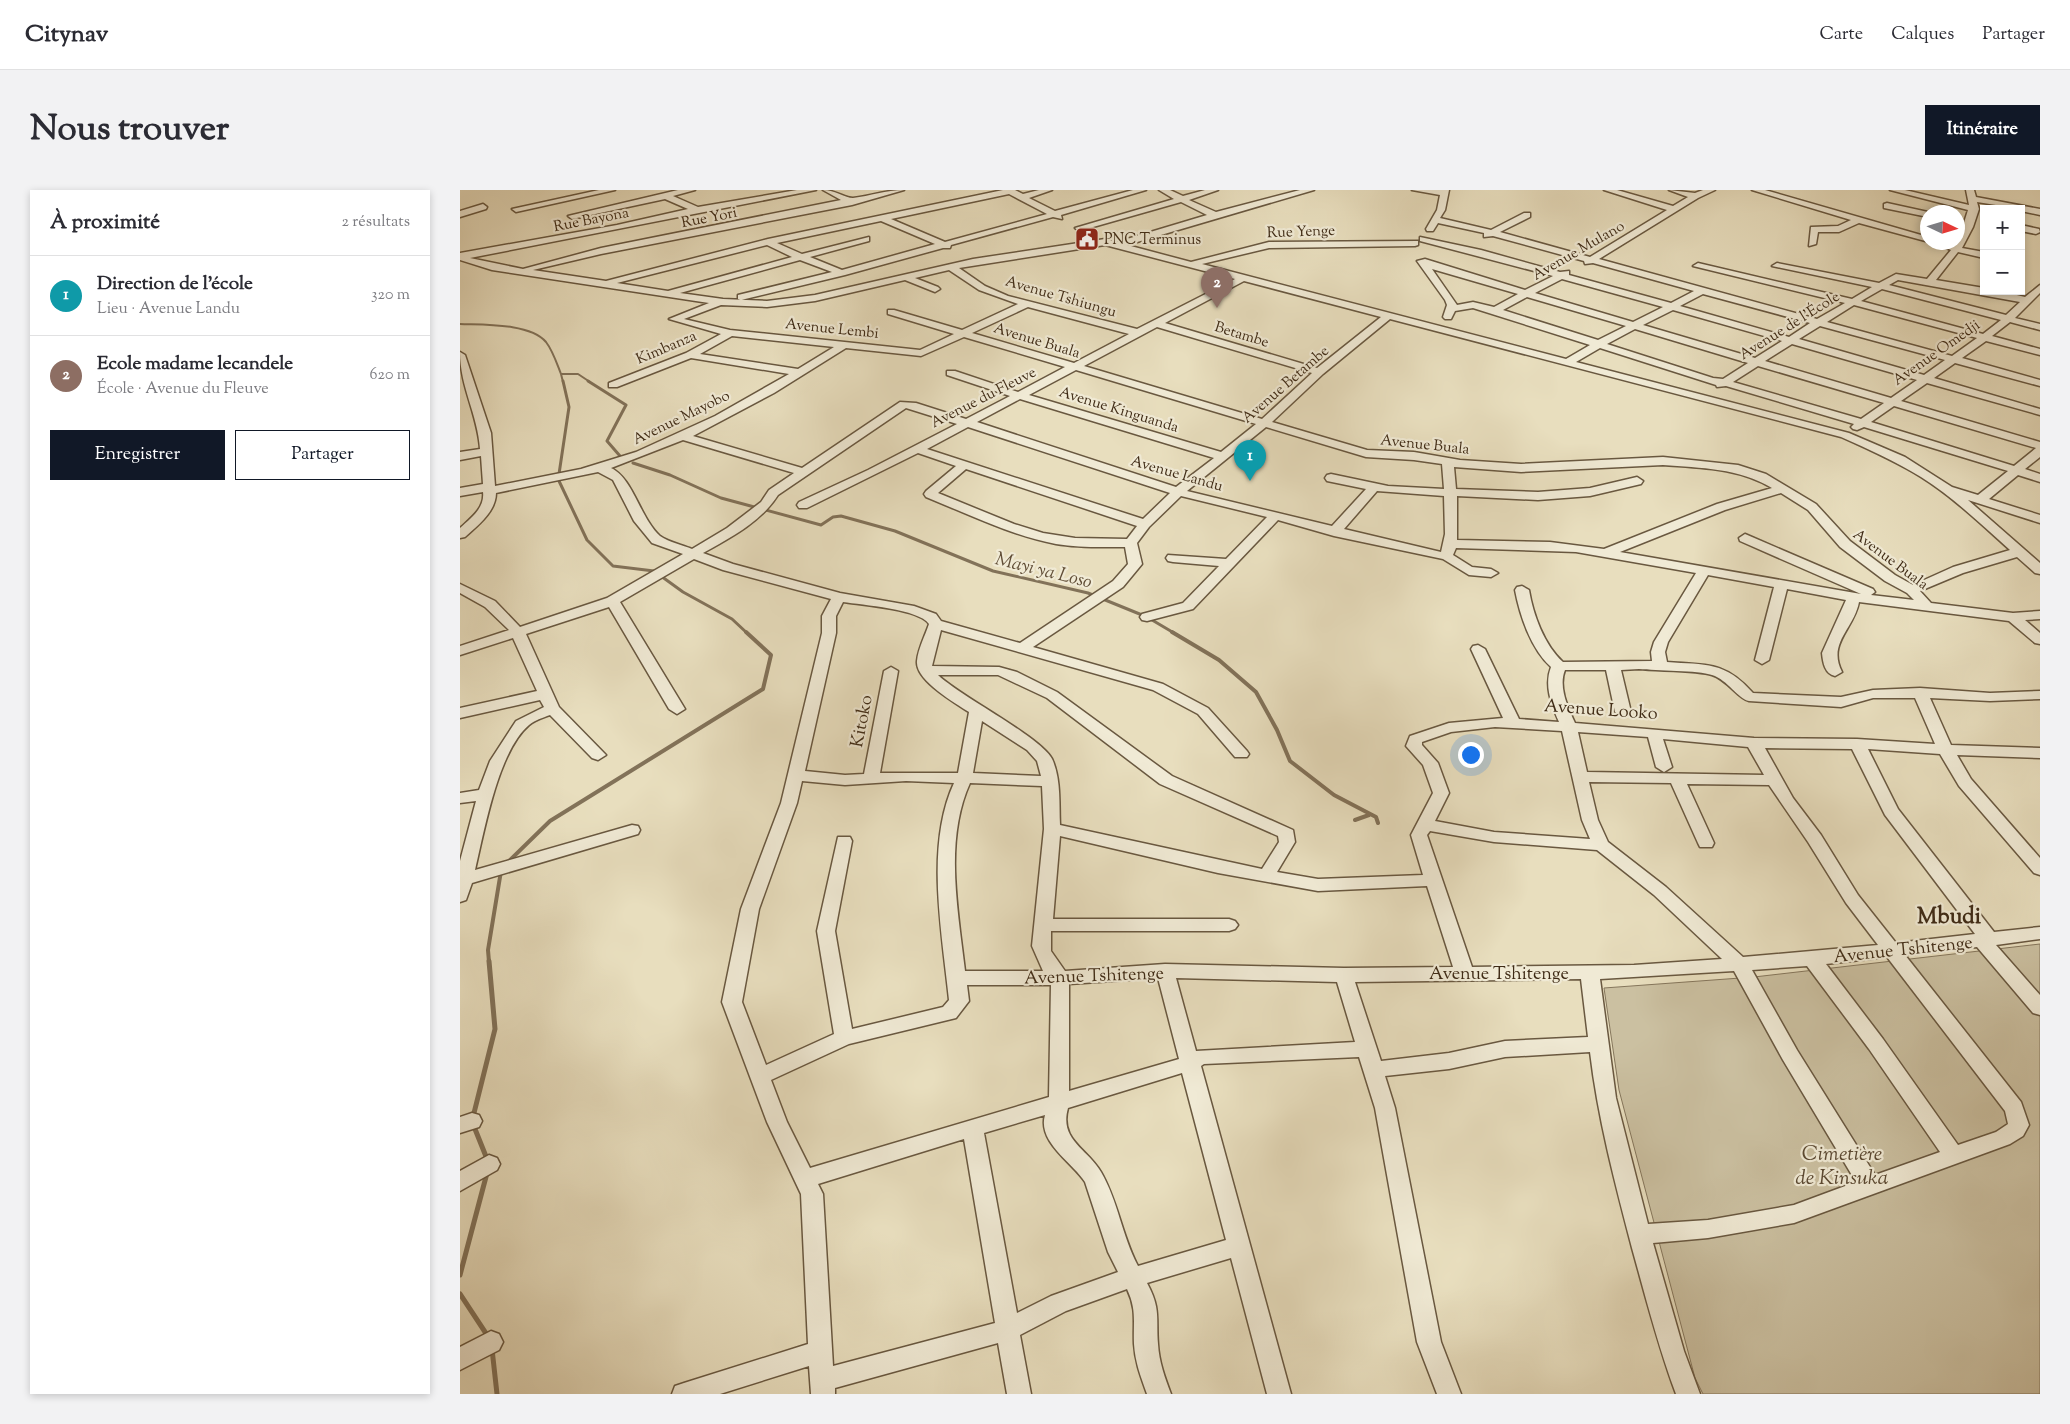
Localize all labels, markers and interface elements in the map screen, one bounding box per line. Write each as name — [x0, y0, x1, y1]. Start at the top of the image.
text: Citynav — [25, 18, 108, 52]
text: Carte — [1820, 22, 1863, 48]
text: Calques — [1891, 22, 1954, 48]
text: Partager — [1982, 22, 2045, 48]
text: Nous trouver — [30, 105, 229, 156]
button: Itinéraire — [1925, 105, 2040, 155]
street label: Rue Bayona — [552, 203, 631, 238]
street label: Rue Yori — [680, 203, 739, 234]
north arrow — [1920, 205, 1965, 250]
map controls — [1980, 205, 2025, 295]
button: + — [1980, 205, 2025, 250]
text: À proximité — [50, 208, 160, 238]
text: 2 résultats — [341, 211, 410, 234]
street label: Avenue Mulano — [1529, 216, 1629, 286]
street label: Rue Yenge — [1267, 221, 1336, 244]
public building icon: PNC Terminus — [1074, 226, 1100, 252]
place label: PNC Terminus — [1104, 230, 1201, 251]
button: − — [1980, 250, 2025, 295]
pin: 2 — [1201, 267, 1233, 308]
text: Direction de l'école — [97, 271, 253, 298]
street label: Avenue Tshiungu — [1003, 272, 1119, 323]
text: 1 — [63, 284, 69, 307]
text: 320 m — [371, 284, 410, 307]
street label: Avenue de l'École — [1735, 286, 1844, 366]
text: Lieu · Avenue Landu — [97, 298, 240, 321]
street label: Avenue Lembi — [784, 314, 880, 345]
street label: Avenue Omedji — [1889, 315, 1985, 391]
street label: Betambe — [1212, 317, 1271, 354]
street label: Avenue Buala — [991, 318, 1082, 365]
street label: Kimbanza — [633, 326, 700, 371]
street label: Avenue Betambe — [1238, 341, 1334, 429]
text: Ecole madame lecandele — [97, 351, 293, 378]
street label: Avenue du Fleuve — [927, 363, 1040, 434]
text: 2 — [62, 364, 70, 387]
text: 620 m — [370, 364, 410, 387]
text: École · Avenue du Fleuve — [97, 378, 269, 401]
street label: Avenue Kinguanda — [1056, 382, 1181, 439]
street label: Avenue Mayobo — [630, 386, 734, 451]
button: Enregistrer — [50, 430, 225, 480]
button: Partager — [235, 430, 410, 480]
street label: Avenue Buala — [1379, 430, 1470, 461]
pin: 1 — [1234, 440, 1266, 481]
street label: Avenue Landu — [1128, 451, 1225, 498]
street label: Avenue Buala — [1848, 525, 1932, 596]
water label: Mayi ya Loso — [992, 546, 1095, 597]
street label: Kitoko — [845, 693, 881, 750]
street label: Avenue Looko — [1543, 694, 1659, 728]
your location — [1458, 742, 1484, 768]
district label: Mbudi — [1917, 902, 1982, 934]
street label: Avenue Tshitenge — [1832, 931, 1974, 971]
street label: Avenue Tshitenge — [1024, 962, 1164, 992]
street label: Avenue Tshitenge — [1429, 962, 1569, 988]
park label: Cimetière de Kinsuka — [1796, 1140, 1888, 1194]

